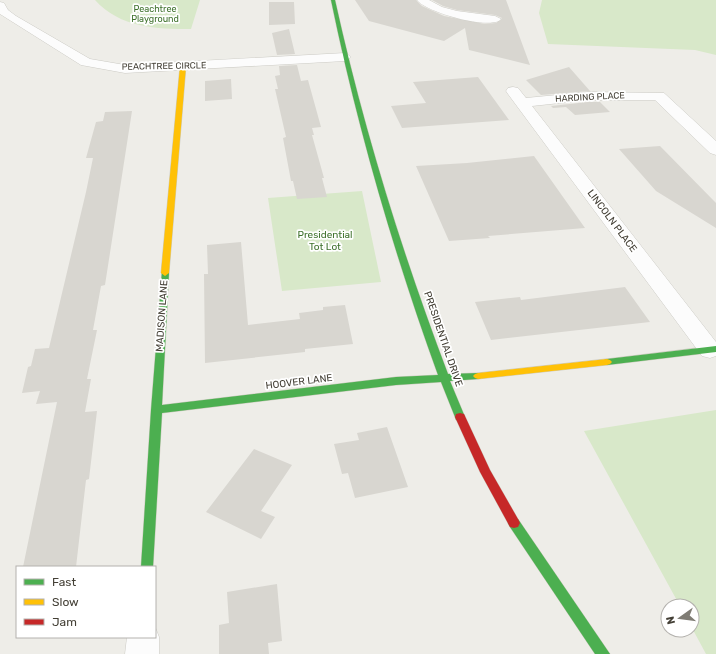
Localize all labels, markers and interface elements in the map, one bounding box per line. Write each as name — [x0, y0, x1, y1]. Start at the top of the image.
park label: Peachtree Playground — [131, 4, 179, 24]
street label: PEACHTREE CIRCLE — [122, 60, 206, 72]
street label: HARDING PLACE — [555, 90, 625, 104]
street label: LINCOLN PLACE — [585, 187, 639, 255]
park label: Presidential Tot Lot — [297, 229, 353, 253]
street label: MADISON LANE — [154, 280, 170, 352]
street label: PRESIDENTIAL DRIVE — [421, 290, 465, 388]
street label: HOOVER LANE — [265, 372, 333, 392]
legend — [16, 566, 156, 638]
text: Fast — [52, 575, 76, 589]
text: Slow — [52, 595, 79, 609]
north arrow — [660, 598, 700, 638]
text: Jam — [52, 615, 77, 629]
text: N — [663, 615, 678, 626]

